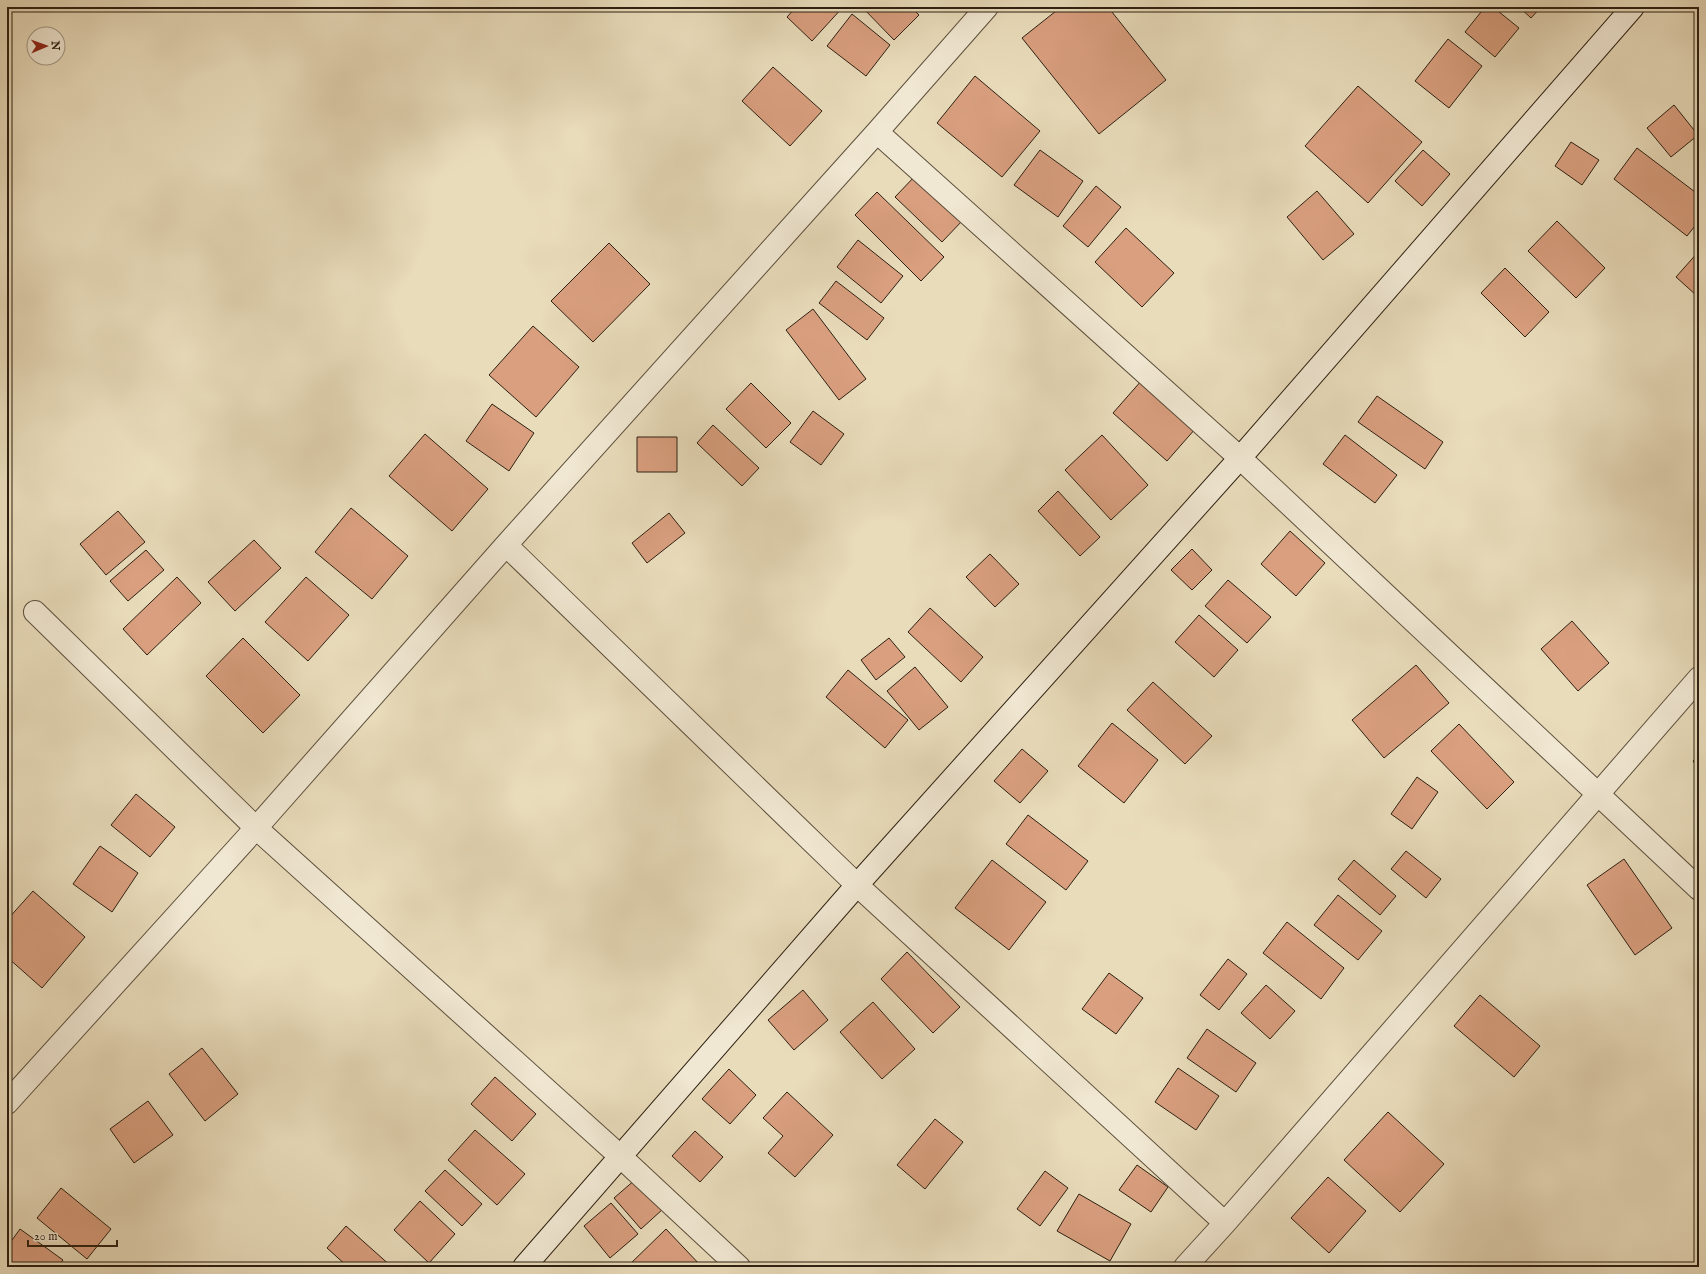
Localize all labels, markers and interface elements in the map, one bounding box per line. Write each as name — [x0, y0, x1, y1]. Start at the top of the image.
north arrow — [26, 26, 66, 66]
text: N — [48, 40, 62, 51]
scale bar — [28, 1222, 117, 1248]
text: 20 m — [34, 1229, 57, 1244]

